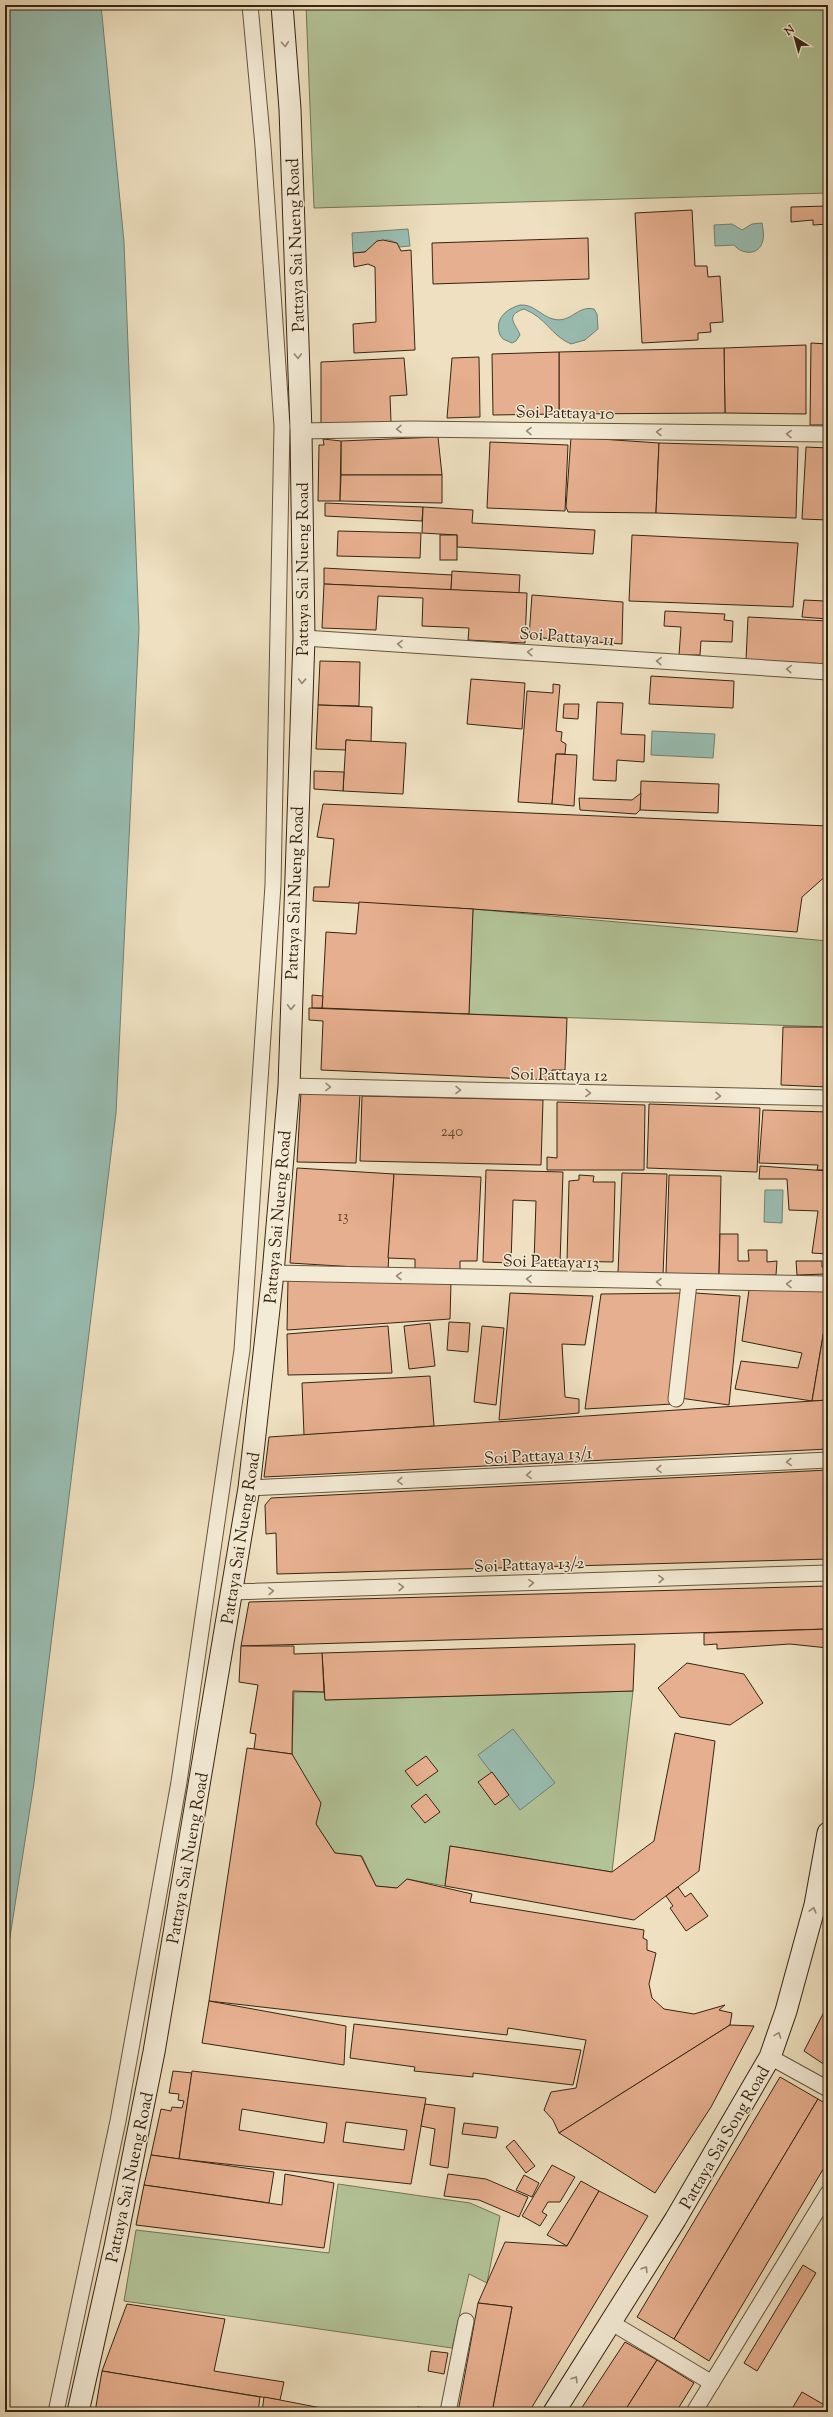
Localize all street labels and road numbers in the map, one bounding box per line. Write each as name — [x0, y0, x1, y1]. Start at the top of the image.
street label: Pattaya Sai Nueng Road — [282, 157, 312, 332]
street label: Soi Pattaya 10 — [515, 401, 614, 427]
street label: Pattaya Sai Nueng Road — [292, 482, 316, 656]
street label: Soi Pattaya 11 — [518, 623, 616, 653]
street label: Pattaya Sai Nueng Road — [281, 805, 311, 980]
street label: Soi Pattaya 12 — [510, 1063, 608, 1089]
street label: Pattaya Sai Nueng Road — [259, 1129, 299, 1305]
street label: Soi Pattaya 13 — [502, 1250, 600, 1276]
street label: Soi Pattaya 13/1 — [483, 1442, 593, 1472]
street label: Pattaya Sai Nueng Road — [217, 1450, 267, 1626]
street label: Soi Pattaya 13/2 — [473, 1552, 585, 1580]
street label: Pattaya Sai Nueng Road — [162, 1770, 216, 1946]
street label: Pattaya Sai Song Road — [675, 2062, 777, 2214]
street label: Pattaya Sai Nueng Road — [101, 2090, 161, 2265]

